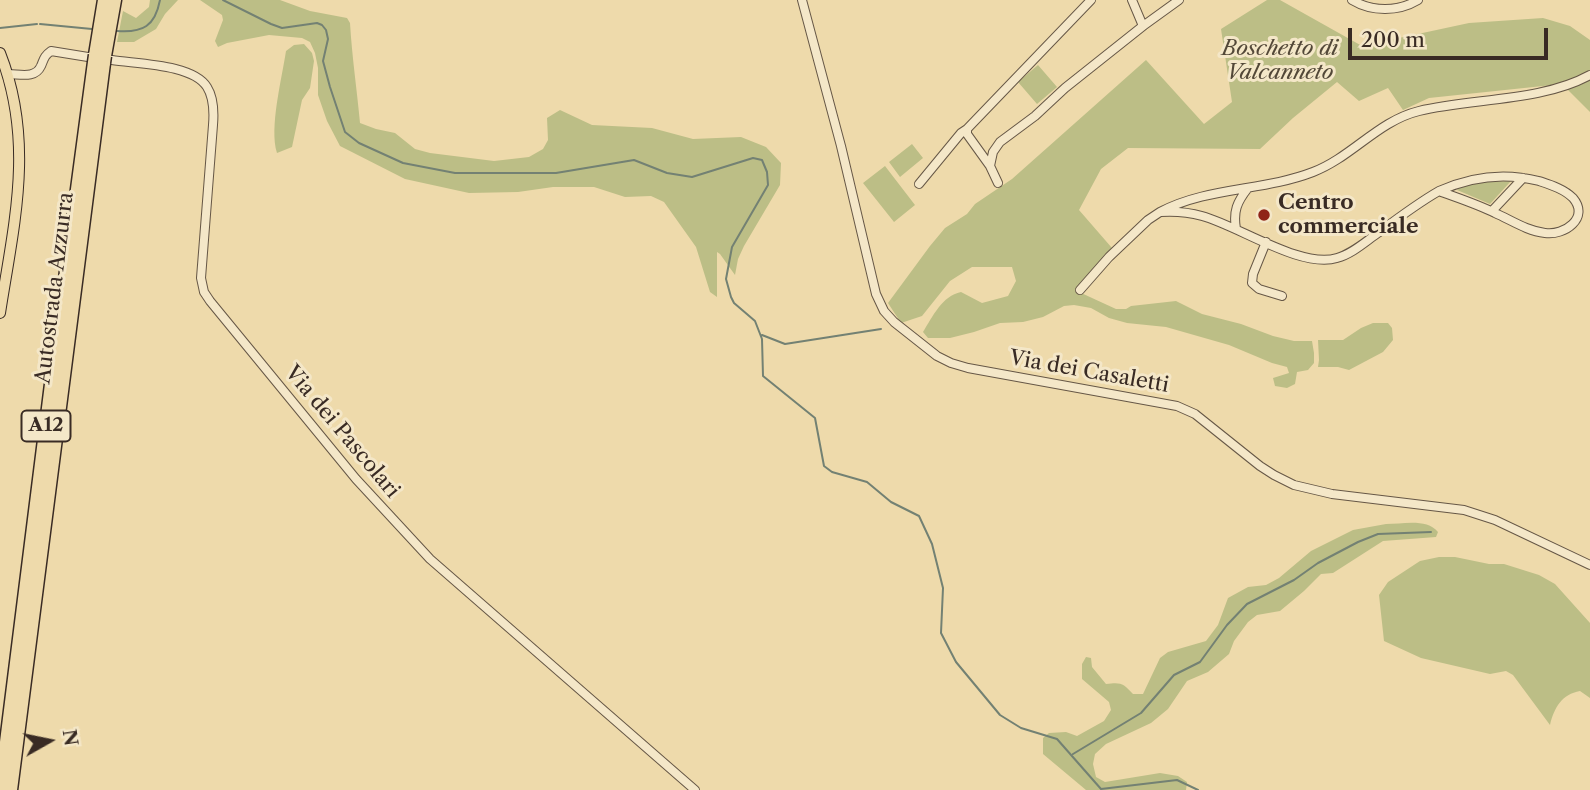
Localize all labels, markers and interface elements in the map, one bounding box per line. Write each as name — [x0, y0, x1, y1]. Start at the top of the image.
scale bar — [1352, 14, 1552, 58]
text: 200 m — [1361, 27, 1425, 52]
park label: Boschetto di Valcanneto — [1222, 36, 1338, 86]
place label: Centro commerciale — [1278, 190, 1419, 240]
street label: Autostrada Azzurra — [31, 191, 79, 385]
marker: Centro commerciale — [1256, 207, 1272, 223]
street label: Via dei Casaletti — [1007, 346, 1171, 398]
street label: Via dei Pascolari — [279, 361, 405, 503]
road number: A12 — [22, 410, 70, 442]
north arrow — [14, 706, 84, 776]
text: N — [58, 728, 83, 748]

